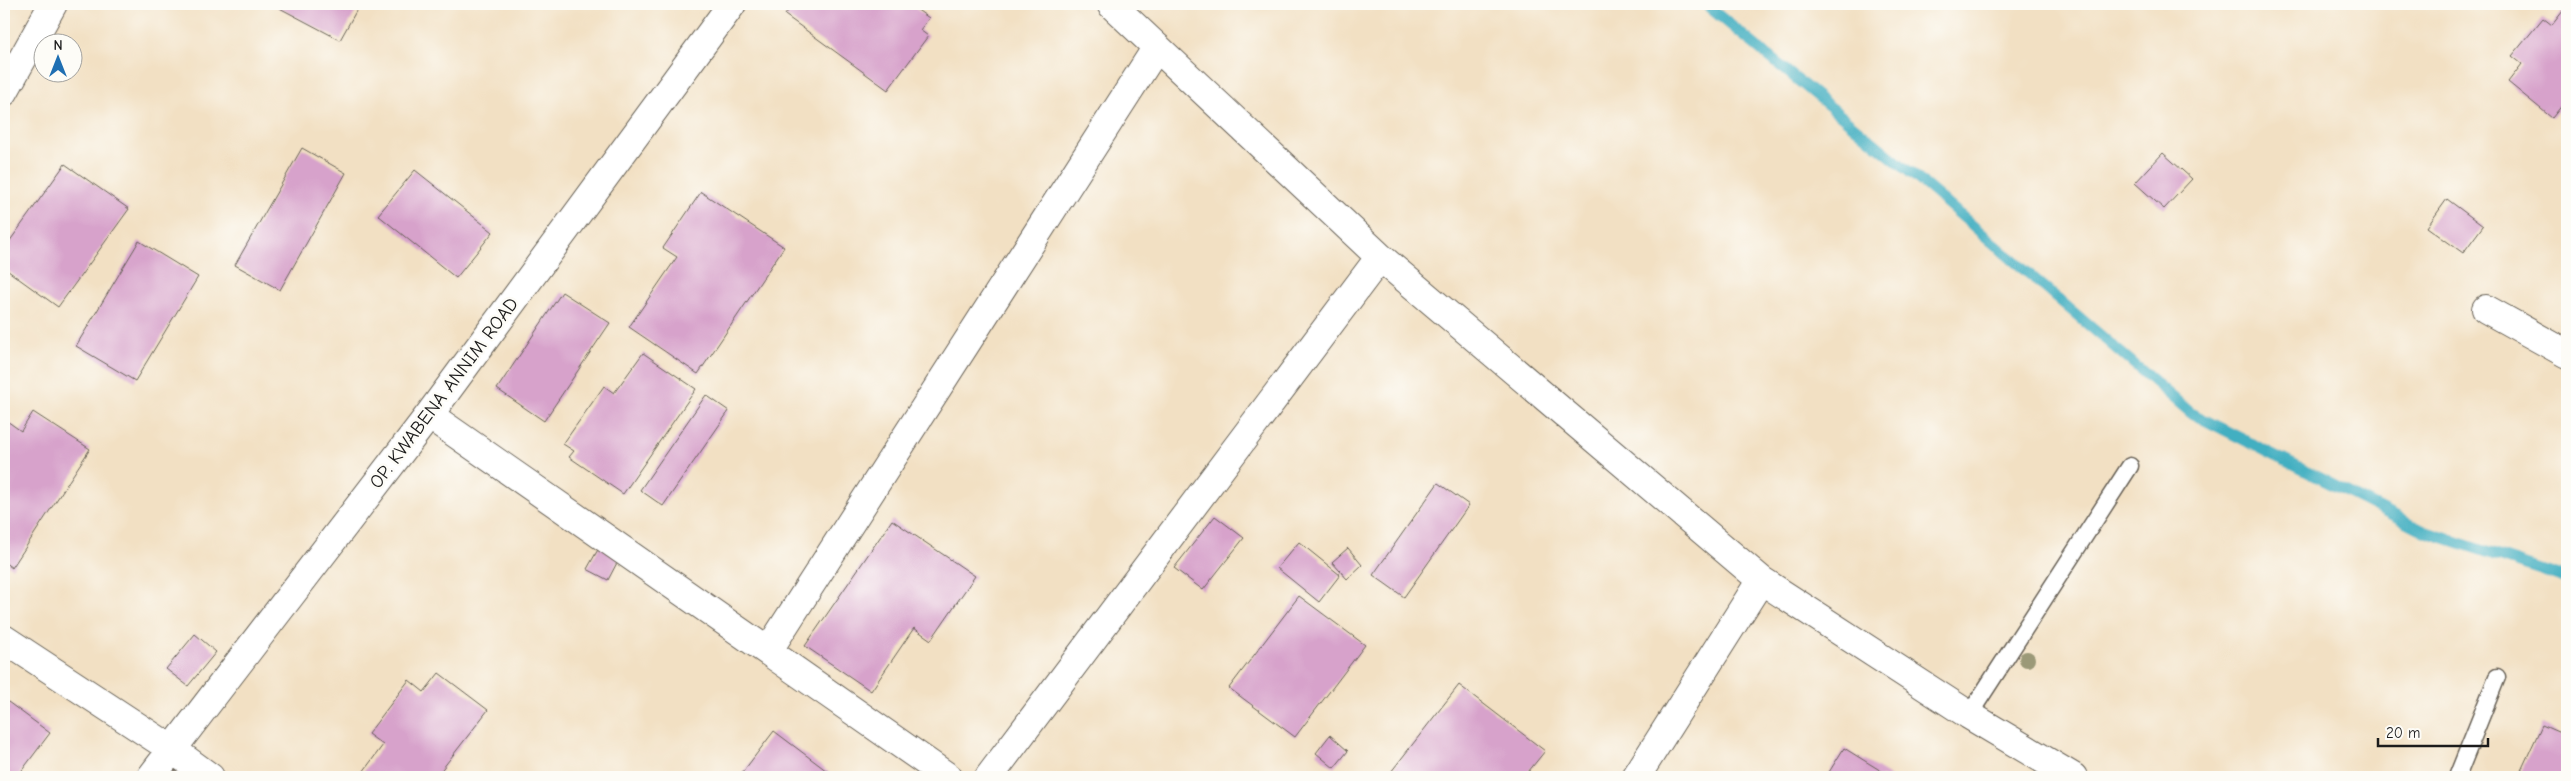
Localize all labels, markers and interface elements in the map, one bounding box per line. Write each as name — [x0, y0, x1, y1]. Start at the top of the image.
north arrow — [32, 32, 82, 82]
text: N — [53, 37, 63, 54]
street label: OP. KWABENA ANNIM ROAD — [365, 293, 523, 493]
scale bar — [2378, 716, 2488, 748]
text: 20 m — [2386, 724, 2420, 742]

